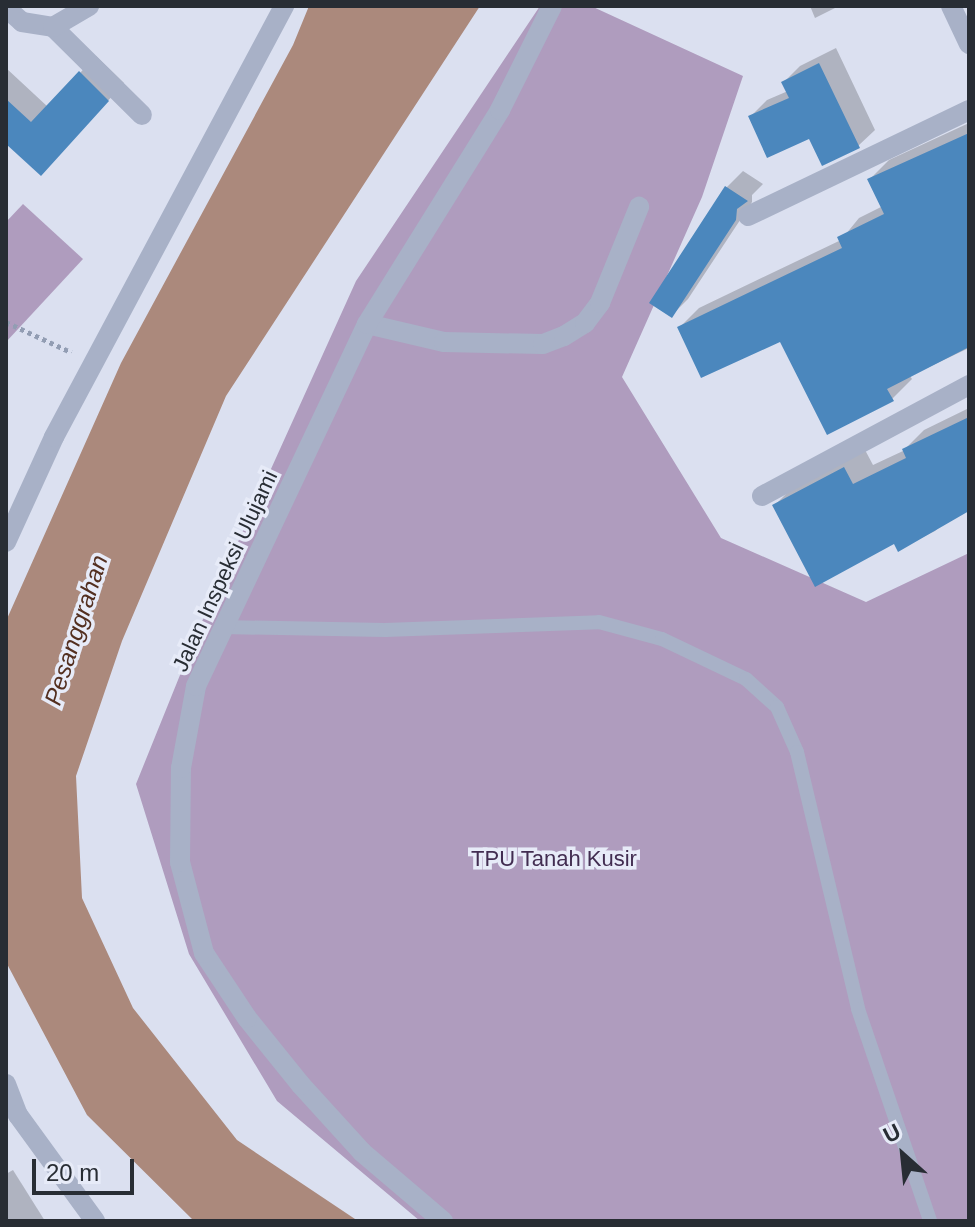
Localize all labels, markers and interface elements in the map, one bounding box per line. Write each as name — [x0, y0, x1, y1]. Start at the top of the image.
street label: Jalan Inspeksi Ulujami — [167, 466, 283, 676]
water label: Pesanggrahan — [38, 551, 114, 709]
park label: TPU Tanah Kusir — [471, 846, 637, 872]
north arrow — [863, 1115, 943, 1195]
text: U — [879, 1118, 905, 1148]
scale bar — [36, 1143, 138, 1193]
text: 20 m — [46, 1159, 99, 1186]

